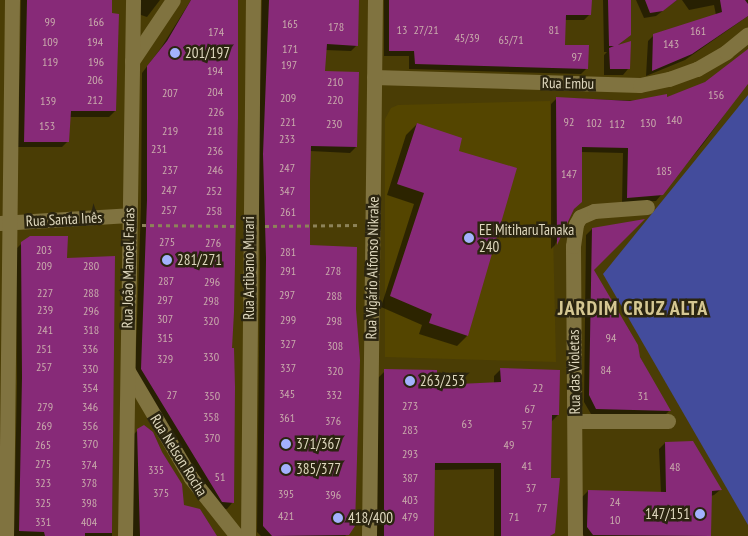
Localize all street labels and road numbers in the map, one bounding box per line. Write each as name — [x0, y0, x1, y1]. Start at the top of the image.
street label: Rua Embu — [542, 74, 594, 92]
street label: Rua Vigário Alfonso Nikrake — [362, 196, 382, 340]
street label: Rua João Manoel Farias — [118, 207, 138, 329]
street label: Rua Santa Inês — [25, 208, 103, 230]
street label: Rua Artibano Murari — [240, 216, 258, 320]
street label: Rua das Violetas — [564, 329, 584, 415]
street label: Rua Nelson Rocha — [147, 411, 211, 499]

